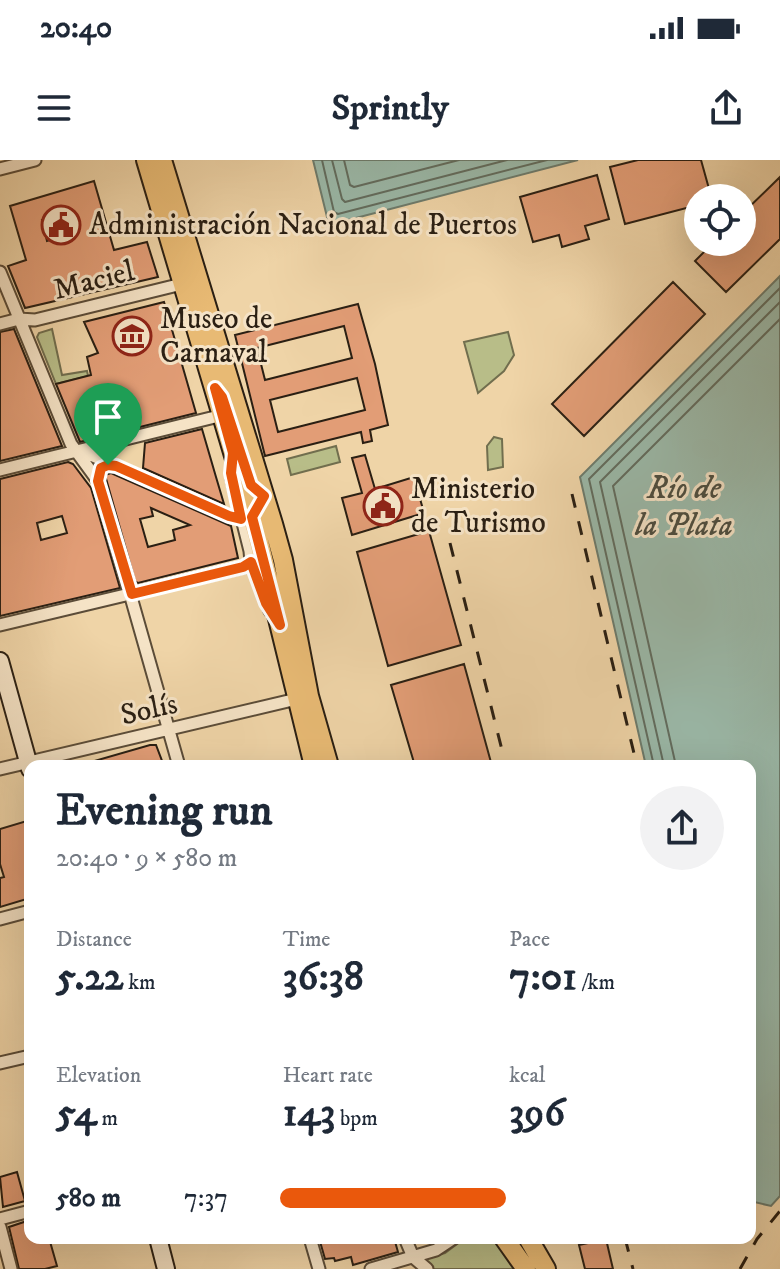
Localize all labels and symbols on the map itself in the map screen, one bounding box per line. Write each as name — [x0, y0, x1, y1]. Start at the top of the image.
public building icon: Administración Nacional de Puertos — [40, 204, 82, 246]
place label: Administración Nacional de Puertos — [89, 207, 517, 244]
street label: Maciel — [50, 253, 138, 309]
place label: Museo de Carnaval — [160, 301, 272, 372]
museum icon: Museo de Carnaval — [111, 315, 153, 357]
pin — [74, 383, 142, 465]
water label: Río de la Plata — [634, 469, 733, 546]
place label: Ministerio de Turismo — [411, 471, 546, 542]
public building icon: Ministerio de Turismo — [362, 485, 404, 527]
street label: Solís — [117, 686, 181, 734]

